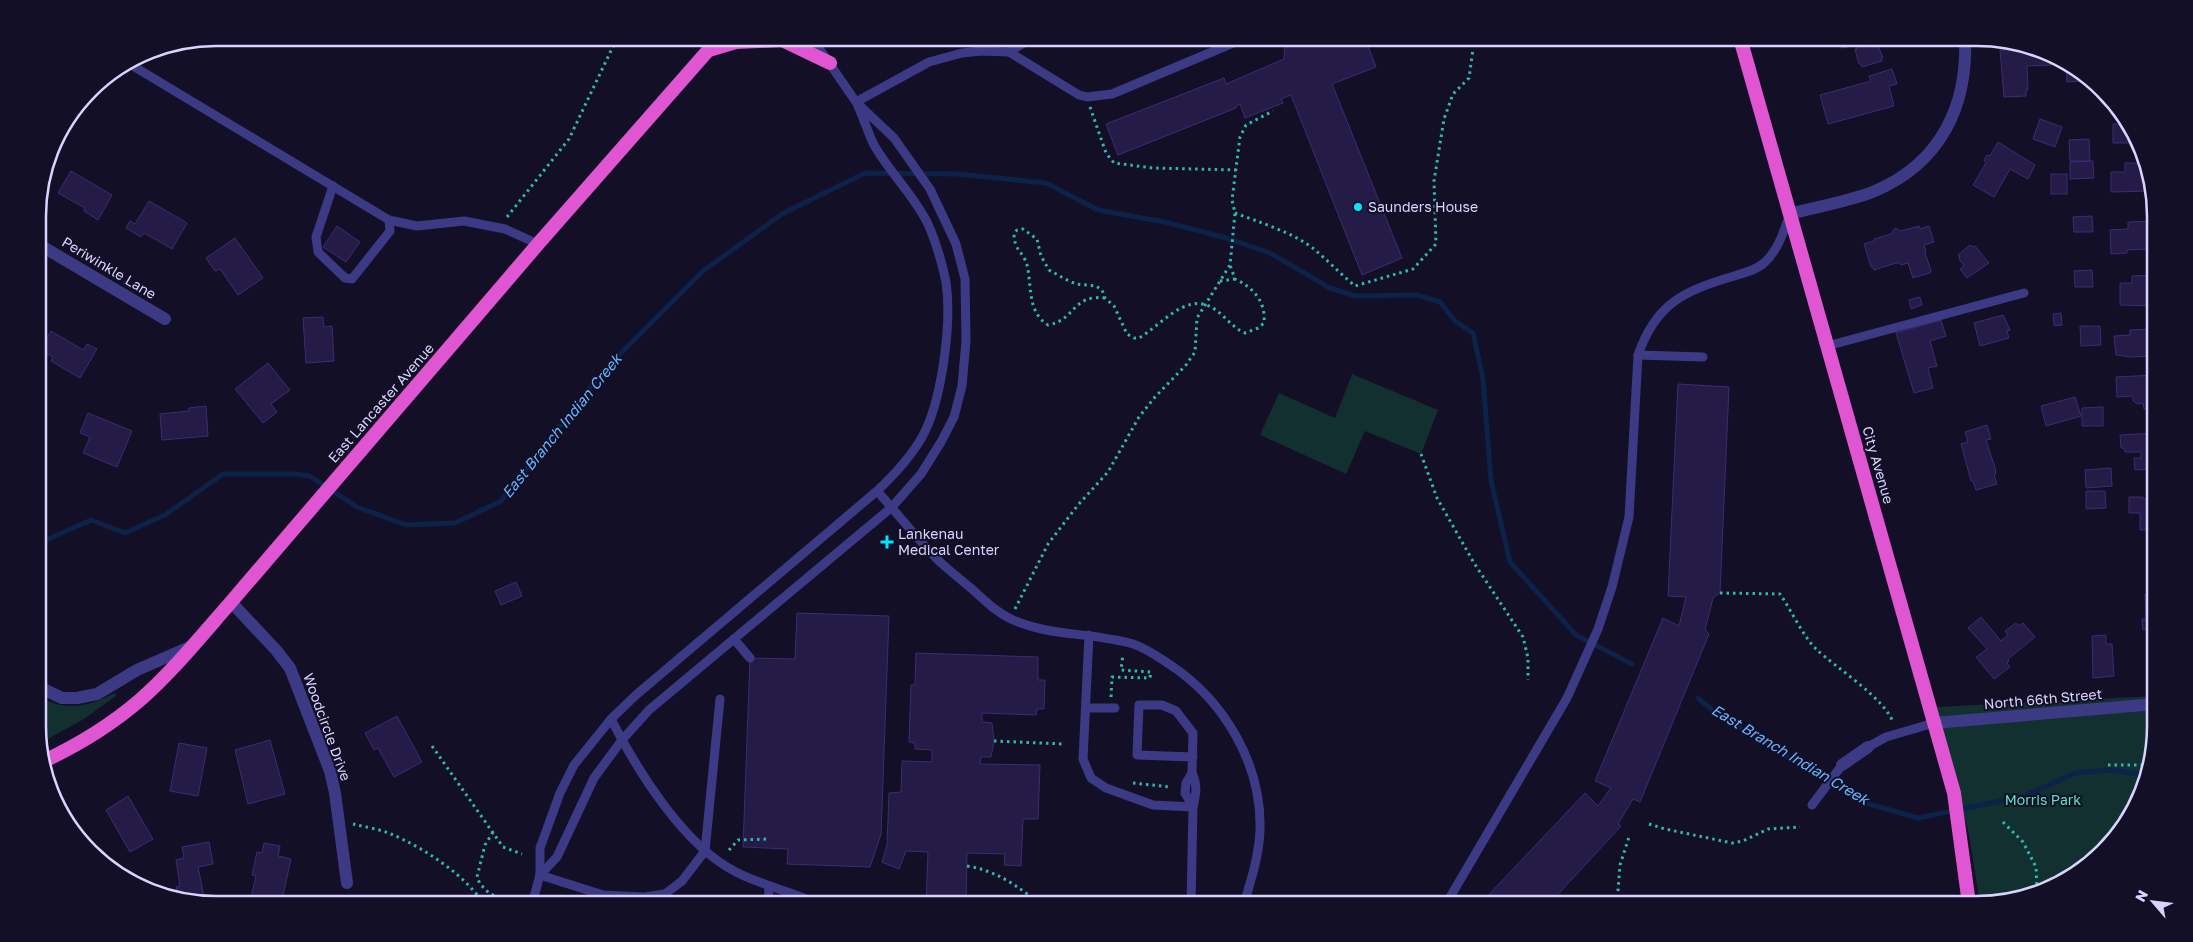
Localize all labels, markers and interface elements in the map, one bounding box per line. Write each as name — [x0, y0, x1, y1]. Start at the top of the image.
place label: Saunders House — [1368, 198, 1478, 215]
marker: Saunders House — [1352, 201, 1364, 213]
street label: Periwinkle Lane — [59, 233, 159, 302]
street label: East Lancaster Avenue — [324, 340, 437, 466]
water label: East Branch Indian Creek — [498, 349, 626, 501]
street label: City Avenue — [1859, 424, 1898, 506]
place label: Lankenau Medical Center — [898, 525, 1000, 558]
marker: Lankenau Medical Center — [880, 535, 894, 549]
street label: Woodcircle Drive — [300, 671, 355, 783]
street label: North 66th Street — [1983, 685, 2103, 712]
water label: East Branch Indian Creek — [1709, 700, 1874, 809]
park label: Morris Park — [2005, 791, 2081, 808]
north arrow — [2128, 877, 2178, 927]
text: N — [2131, 887, 2151, 904]

